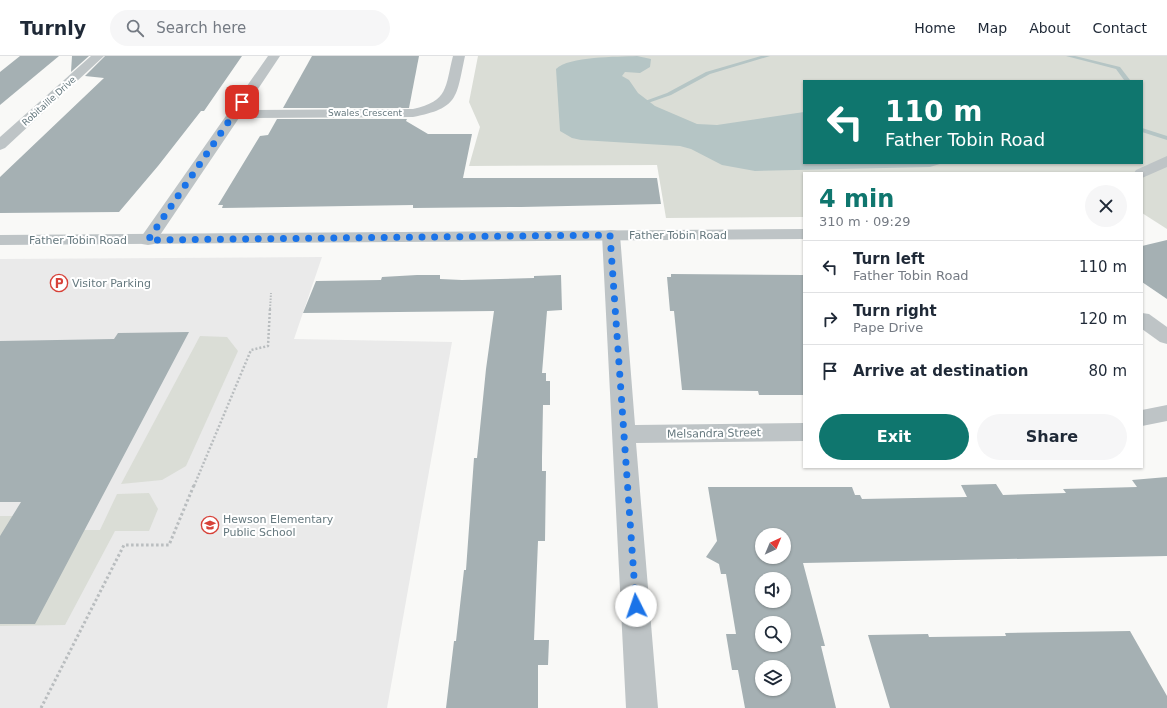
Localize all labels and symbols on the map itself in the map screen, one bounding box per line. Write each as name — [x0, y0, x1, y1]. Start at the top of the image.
street label: Robitaille Drive — [20, 74, 78, 128]
pin — [225, 85, 259, 119]
street label: Swales Crescent — [328, 108, 402, 118]
street label: Father Tobin Road — [629, 229, 727, 242]
street label: Father Tobin Road — [29, 234, 127, 247]
parking icon: Visitor Parking — [49, 273, 69, 293]
place label: Visitor Parking — [72, 277, 151, 290]
street label: Melsandra Street — [667, 426, 762, 441]
place label: Hewson Elementary Public School — [223, 513, 334, 539]
school or university icon: Hewson Elementary Public School — [200, 515, 220, 535]
north arrow — [755, 528, 791, 564]
position arrow — [615, 585, 657, 627]

